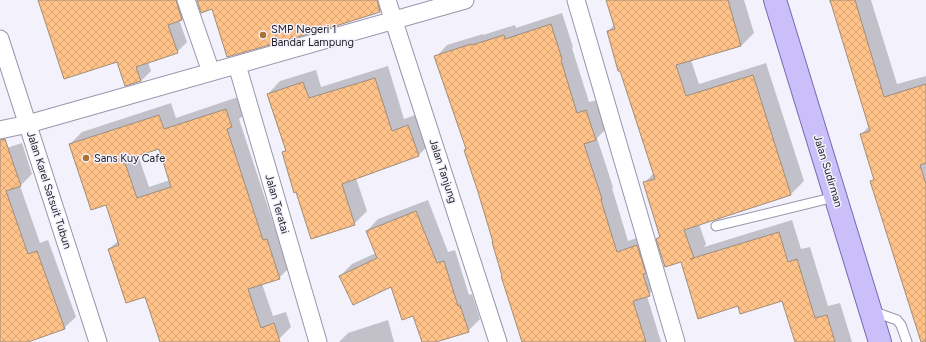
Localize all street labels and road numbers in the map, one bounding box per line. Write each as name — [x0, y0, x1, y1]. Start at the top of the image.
street label: Jalan Karel Satsuit Tubun — [24, 130, 74, 250]
street label: Jalan Sudirman — [811, 133, 845, 209]
street label: Jalan Tanjung — [426, 137, 460, 205]
street label: Jalan Teratai — [262, 173, 292, 235]

